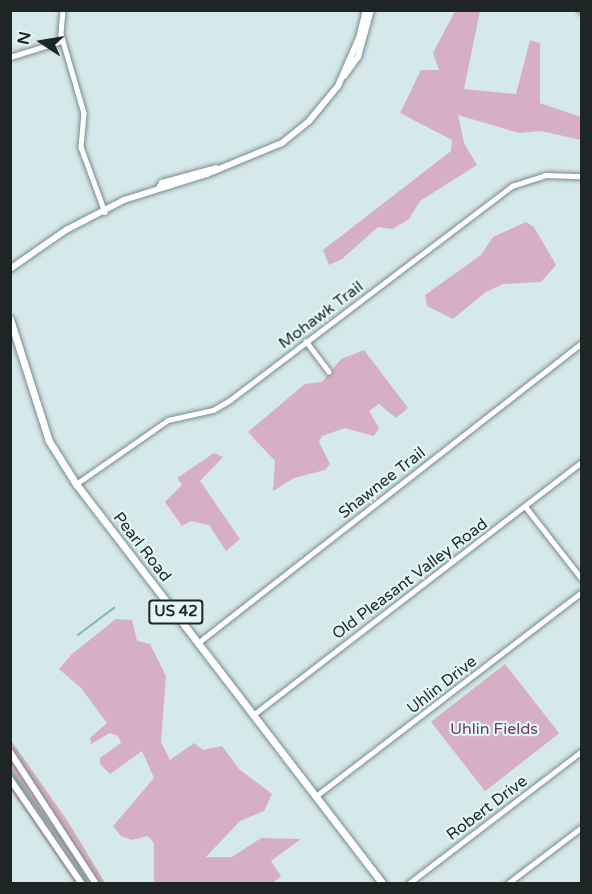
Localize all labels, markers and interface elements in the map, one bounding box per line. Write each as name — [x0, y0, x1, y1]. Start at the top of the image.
north arrow — [12, 12, 72, 72]
text: N — [13, 30, 36, 47]
street label: Mohawk Trail — [275, 277, 367, 353]
street label: Shawnee Trail — [335, 443, 429, 523]
street label: Pearl Road — [109, 508, 175, 586]
street label: Old Pleasant Valley Road — [329, 514, 491, 644]
road number: US 42 — [148, 600, 204, 624]
street label: Uhlin Drive — [403, 652, 481, 718]
park label: Uhlin Fields — [450, 719, 538, 739]
street label: Robert Drive — [443, 771, 531, 845]

